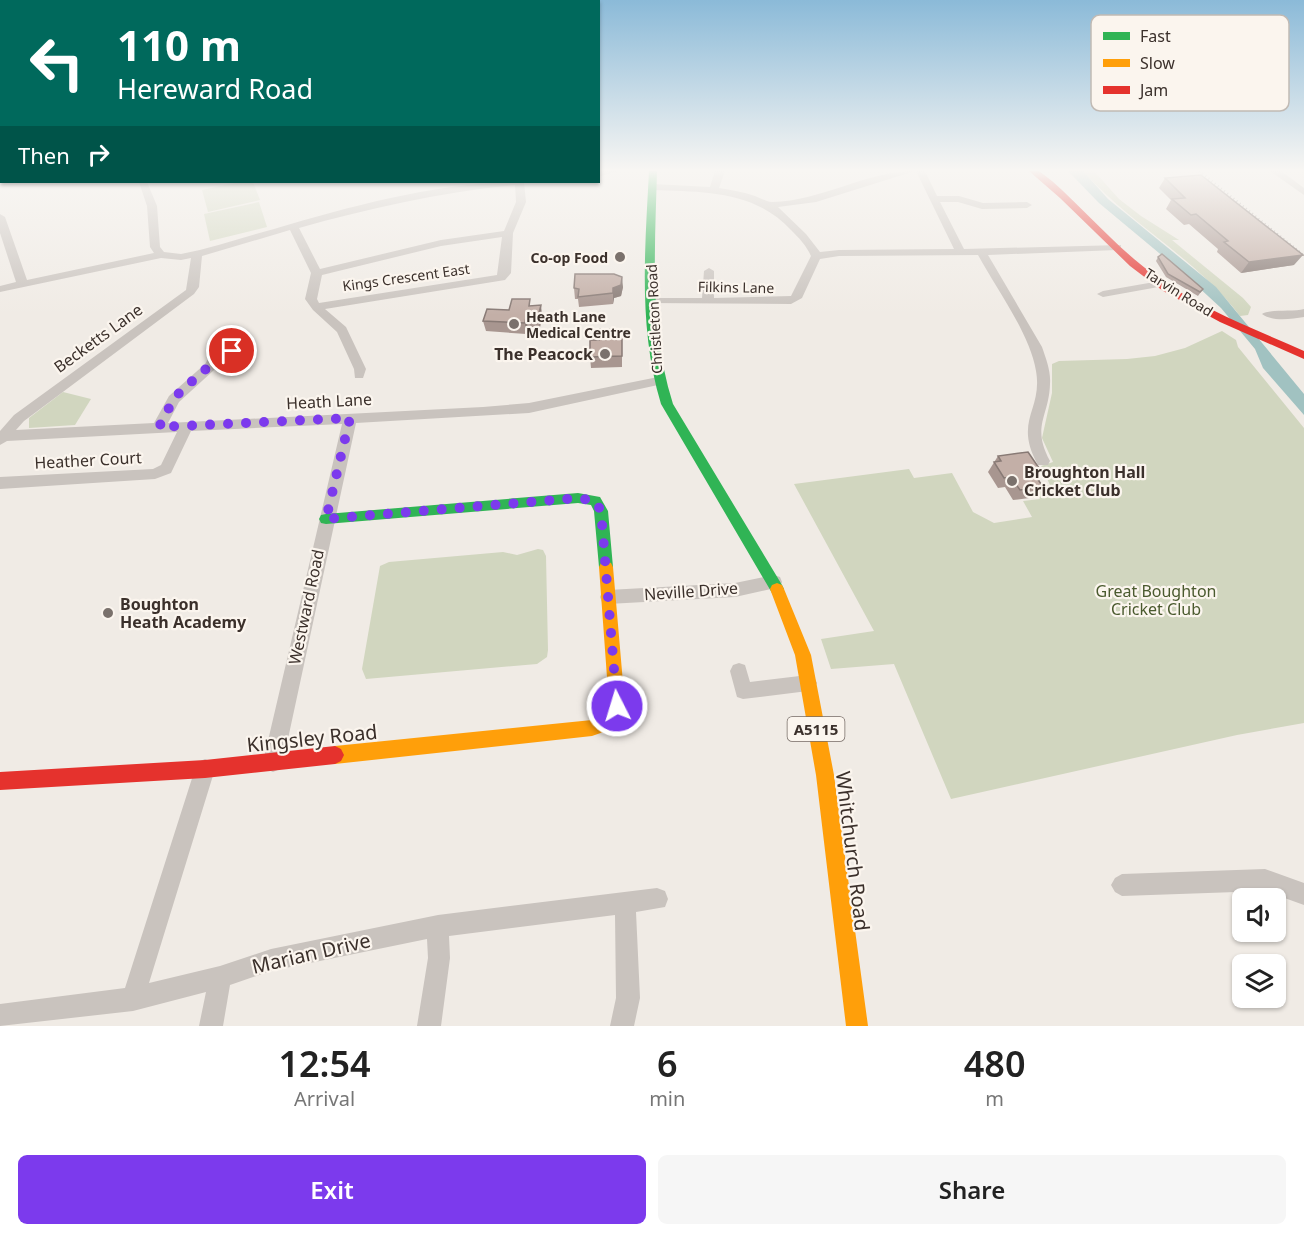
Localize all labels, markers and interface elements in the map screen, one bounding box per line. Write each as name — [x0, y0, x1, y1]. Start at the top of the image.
legend — [1091, 15, 1289, 111]
text: 110 m — [117, 16, 241, 73]
icon: left — [18, 24, 96, 102]
text: Fast — [1140, 25, 1171, 47]
text: Slow — [1140, 52, 1175, 74]
text: Hereward Road — [117, 70, 313, 107]
text: Jam — [1138, 79, 1168, 101]
icon: right — [82, 138, 115, 171]
text: Then — [18, 140, 70, 170]
place label: Co-op Food — [531, 248, 608, 267]
marker: Co-op Food — [613, 250, 627, 264]
street label: Kings Crescent East — [341, 259, 471, 295]
street label: Christleton Road — [642, 264, 666, 374]
street label: Tarvin Road — [1141, 264, 1217, 320]
street label: Filkins Lane — [698, 277, 774, 297]
street label: Becketts Lane — [49, 298, 147, 378]
place label: Heath Lane Medical Centre — [526, 307, 631, 342]
marker: Heath Lane Medical Centre — [507, 317, 521, 331]
pin — [206, 325, 257, 376]
icon: arrive — [215, 334, 248, 367]
place label: The Peacock — [494, 343, 593, 365]
marker: The Peacock — [598, 347, 612, 361]
street label: Heath Lane — [286, 388, 372, 414]
street label: Heather Court — [34, 446, 142, 474]
place label: Broughton Hall Cricket Club — [1024, 461, 1145, 501]
marker: Broughton Hall Cricket Club — [1005, 474, 1019, 488]
street label: Westward Road — [283, 547, 329, 667]
street label: Neville Drive — [643, 577, 739, 605]
park label: Great Boughton Cricket Club — [1096, 580, 1216, 620]
place label: Boughton Heath Academy — [120, 593, 247, 633]
marker: Boughton Heath Academy — [101, 606, 115, 620]
position arrow — [585, 674, 649, 738]
road number: A5115 — [788, 717, 844, 741]
street label: Kingsley Road — [245, 718, 379, 758]
street label: Whitchurch Road — [830, 770, 876, 932]
map controls — [1232, 888, 1286, 1008]
button: sound — [1232, 888, 1286, 942]
street label: Marian Drive — [249, 926, 373, 980]
button: layers — [1232, 954, 1286, 1008]
text: 12:54 — [278, 1039, 371, 1088]
text: 6 — [657, 1039, 678, 1088]
text: 480 — [964, 1039, 1026, 1088]
text: Arrival — [294, 1085, 355, 1112]
text: min — [649, 1085, 685, 1112]
text: m — [985, 1085, 1004, 1112]
button: Exit — [18, 1155, 646, 1224]
button: Share — [658, 1155, 1286, 1224]

